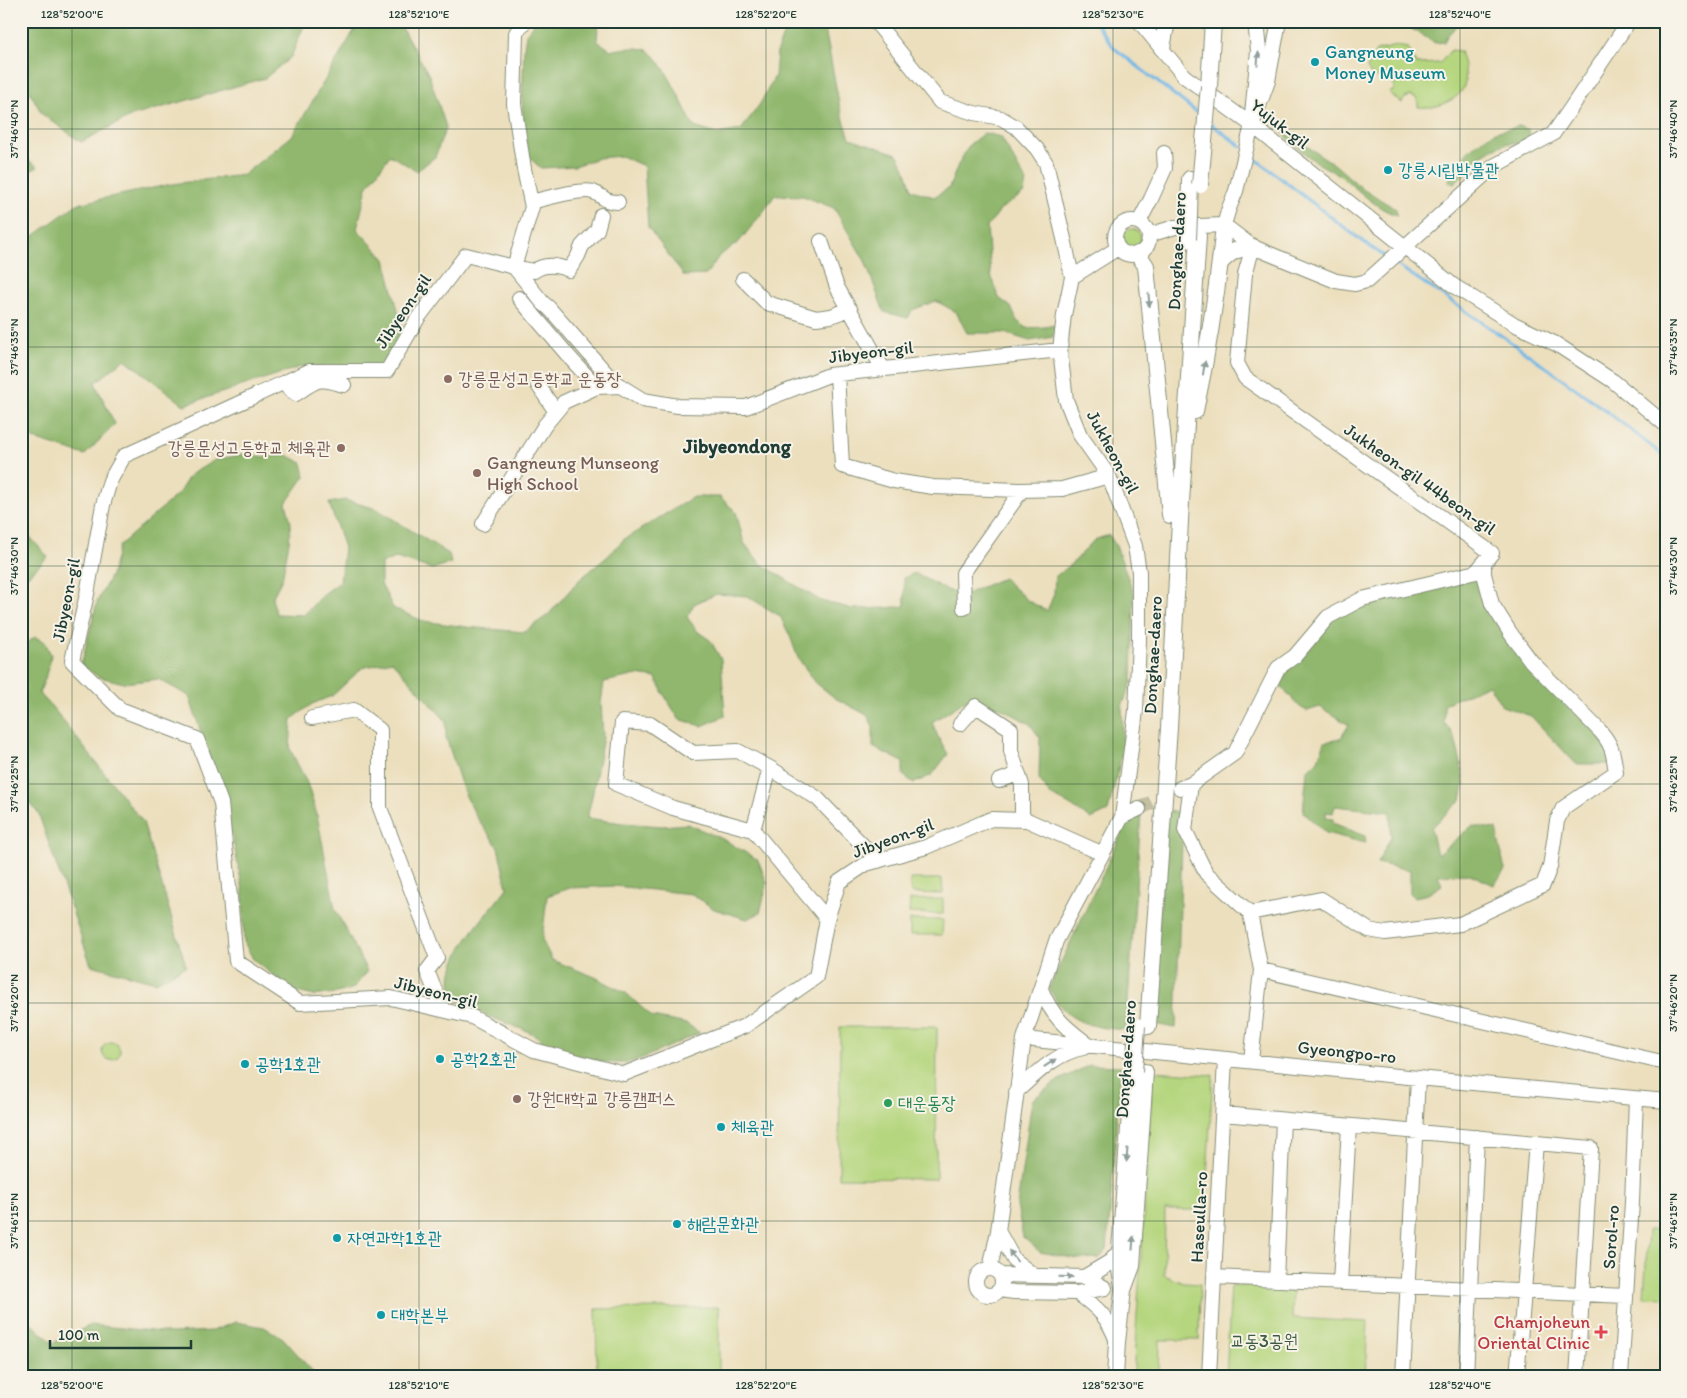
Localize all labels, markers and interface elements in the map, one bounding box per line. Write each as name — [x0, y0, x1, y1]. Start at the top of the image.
text: 128°52'00"E — [41, 7, 104, 21]
text: 128°52'10"E — [389, 7, 450, 21]
text: 128°52'20"E — [735, 7, 797, 21]
text: 128°52'30"E — [1082, 7, 1144, 21]
text: 128°52'40"E — [1429, 7, 1492, 21]
place label: Gangneung Money Museum — [1325, 41, 1446, 84]
one-way arrow — [1254, 51, 1262, 67]
marker: Gangneung Money Museum — [1309, 56, 1321, 68]
street label: Yujuk-gil — [1246, 94, 1314, 154]
text: 37°46'40"N — [7, 100, 21, 158]
text: 37°46'40"N — [1666, 100, 1680, 158]
place label: 강릉시립박물관 — [1398, 159, 1499, 181]
marker: 강릉시립박물관 — [1382, 164, 1394, 176]
street label: Donghae-daero — [1163, 191, 1191, 311]
street label: Jibyeon-gil — [370, 269, 436, 353]
one-way arrow — [1145, 292, 1153, 308]
text: 37°46'35"N — [7, 318, 21, 376]
text: 37°46'35"N — [1666, 318, 1680, 376]
street label: Jibyeon-gil — [827, 336, 915, 368]
one-way arrow — [1200, 360, 1208, 376]
place label: 강릉문성고등학교 운동장 — [458, 368, 621, 390]
marker: 강릉문성고등학교 운동장 — [442, 373, 454, 385]
street label: Jukheon-gil — [1082, 407, 1144, 497]
street label: Jukheon-gil 44beon-gil — [1340, 418, 1500, 540]
district label: Jibyeondong — [682, 434, 792, 459]
place label: 강릉문성고등학교 체육관 — [168, 437, 331, 459]
marker: 강릉문성고등학교 체육관 — [335, 442, 347, 454]
place label: Gangneung Munseong High School — [487, 452, 660, 495]
marker: Gangneung Munseong High School — [471, 467, 483, 479]
text: 37°46'30"N — [7, 537, 21, 595]
text: 37°46'30"N — [1666, 537, 1680, 595]
street label: Jibyeon-gil — [47, 556, 85, 644]
street label: Donghae-daero — [1139, 595, 1167, 715]
text: 37°46'25"N — [7, 756, 21, 812]
text: 37°46'25"N — [1666, 756, 1680, 812]
street label: Jibyeon-gil — [849, 813, 937, 863]
street label: Jibyeon-gil — [392, 971, 480, 1013]
text: 37°46'20"N — [7, 974, 21, 1032]
text: 37°46'20"N — [1666, 974, 1680, 1032]
street label: Donghae-daero — [1111, 999, 1141, 1119]
street label: Gyeongpo-ro — [1296, 1036, 1398, 1068]
place label: 공학2호관 — [450, 1048, 517, 1070]
place label: 공학1호관 — [255, 1053, 321, 1075]
marker: 공학2호관 — [434, 1053, 446, 1065]
marker: 공학1호관 — [239, 1058, 251, 1070]
one-way arrow — [1043, 1058, 1057, 1068]
place label: 강원대학교 강릉캠퍼스 — [527, 1088, 676, 1110]
place label: 대운동장 — [898, 1092, 956, 1114]
marker: 강원대학교 강릉캠퍼스 — [511, 1093, 523, 1105]
marker: 대운동장 — [882, 1097, 894, 1109]
place label: 체육관 — [731, 1116, 774, 1138]
marker: 체육관 — [715, 1121, 727, 1133]
one-way arrow — [1123, 1148, 1131, 1164]
street label: Haseulla-ro — [1186, 1171, 1212, 1263]
text: 37°46'15"N — [7, 1193, 21, 1249]
text: 37°46'15"N — [1666, 1193, 1680, 1249]
street label: Sorol-ro — [1598, 1204, 1624, 1270]
place label: 해람문화관 — [687, 1213, 759, 1235]
marker: 해람문화관 — [671, 1218, 683, 1230]
place label: 자연과학1호관 — [347, 1227, 442, 1249]
marker: 자연과학1호관 — [331, 1232, 343, 1244]
one-way arrow — [1130, 1234, 1138, 1250]
one-way arrow — [1008, 1249, 1018, 1263]
one-way arrow — [1058, 1273, 1074, 1281]
place label: 대학본부 — [391, 1304, 449, 1326]
marker: 대학본부 — [375, 1309, 387, 1321]
place label: Chamjoheun Oriental Clinic — [1477, 1311, 1590, 1354]
scale bar — [50, 1318, 191, 1350]
marker: Chamjoheun Oriental Clinic — [1594, 1325, 1608, 1339]
text: 100 m — [58, 1326, 100, 1344]
park label: 교동3공원 — [1230, 1330, 1298, 1352]
text: 128°52'00"E — [41, 1378, 104, 1392]
text: 128°52'10"E — [389, 1378, 450, 1392]
text: 128°52'20"E — [735, 1378, 797, 1392]
text: 128°52'30"E — [1082, 1378, 1144, 1392]
text: 128°52'40"E — [1429, 1378, 1492, 1392]

